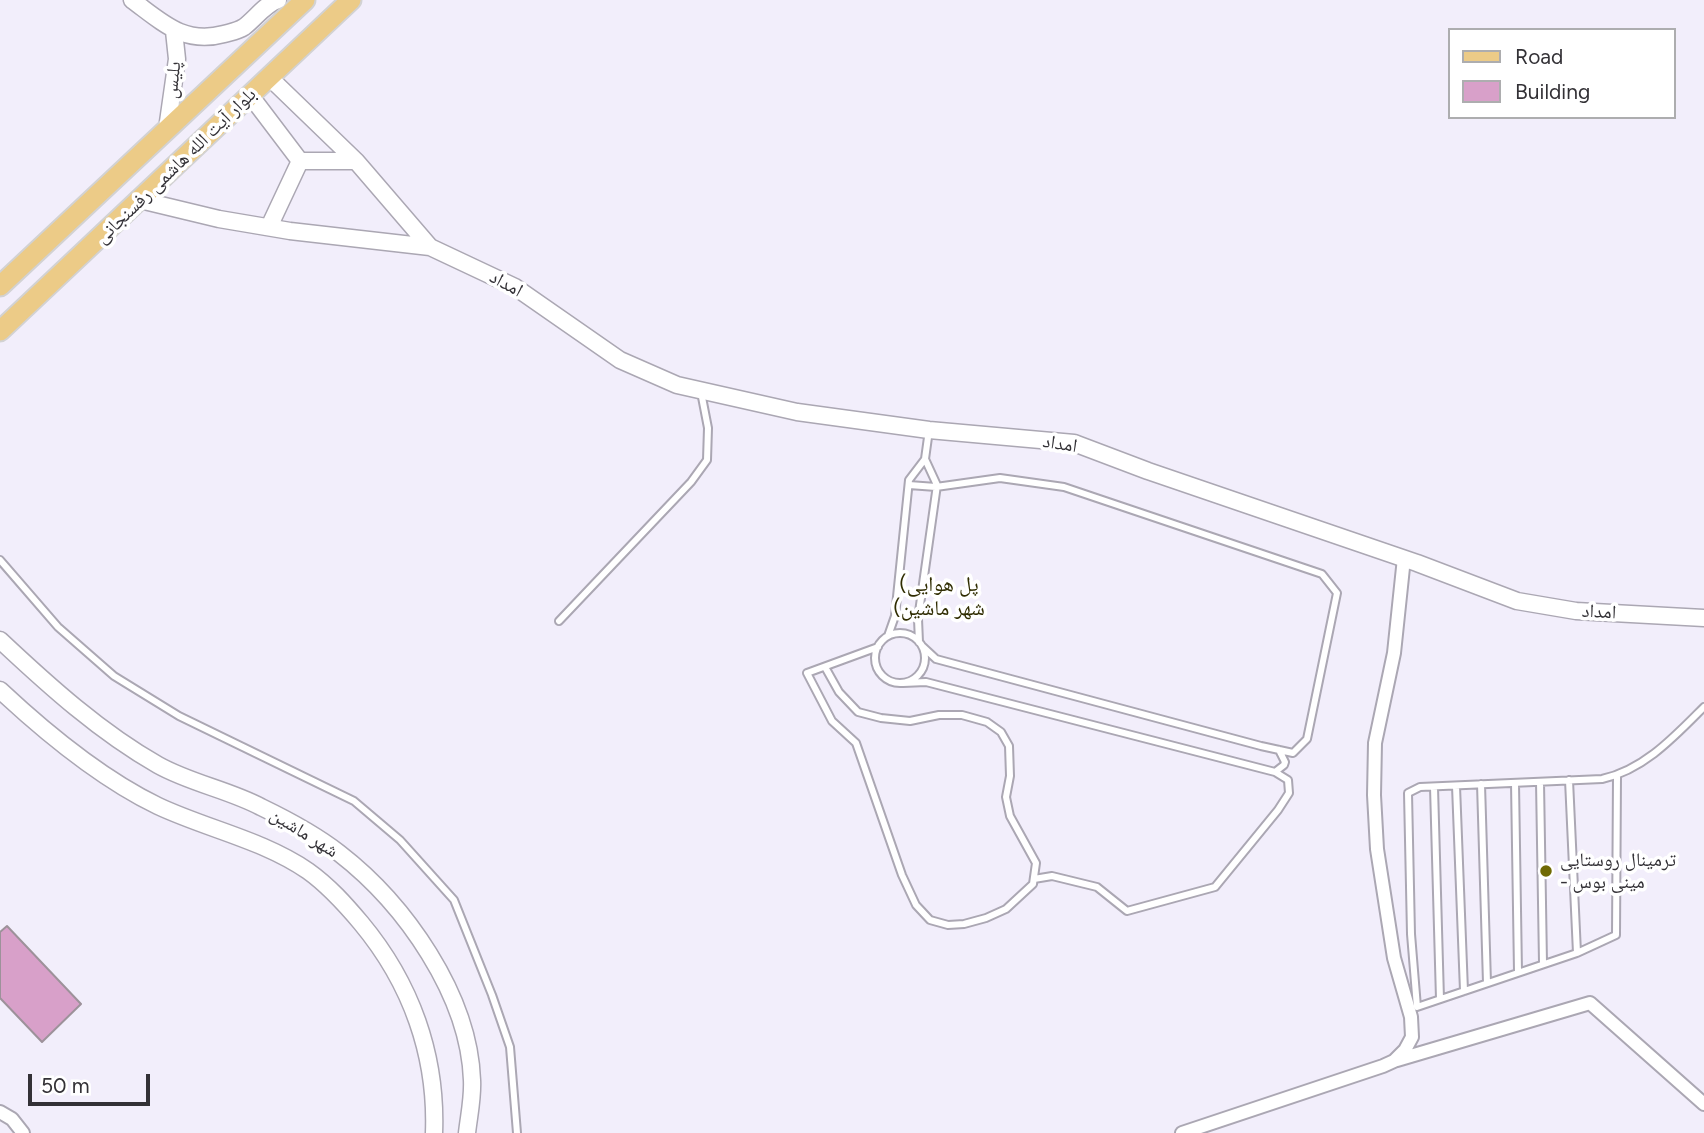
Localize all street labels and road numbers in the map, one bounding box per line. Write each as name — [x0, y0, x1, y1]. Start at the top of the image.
street label: پلیس — [160, 60, 186, 100]
street label: بلوار آیت الله هاشمی رفسنجانی — [91, 83, 261, 249]
street label: امداد — [485, 266, 527, 302]
street label: امداد — [1041, 430, 1079, 458]
street label: امداد — [1581, 600, 1617, 624]
street label: شهر ماشین — [266, 803, 342, 863]

